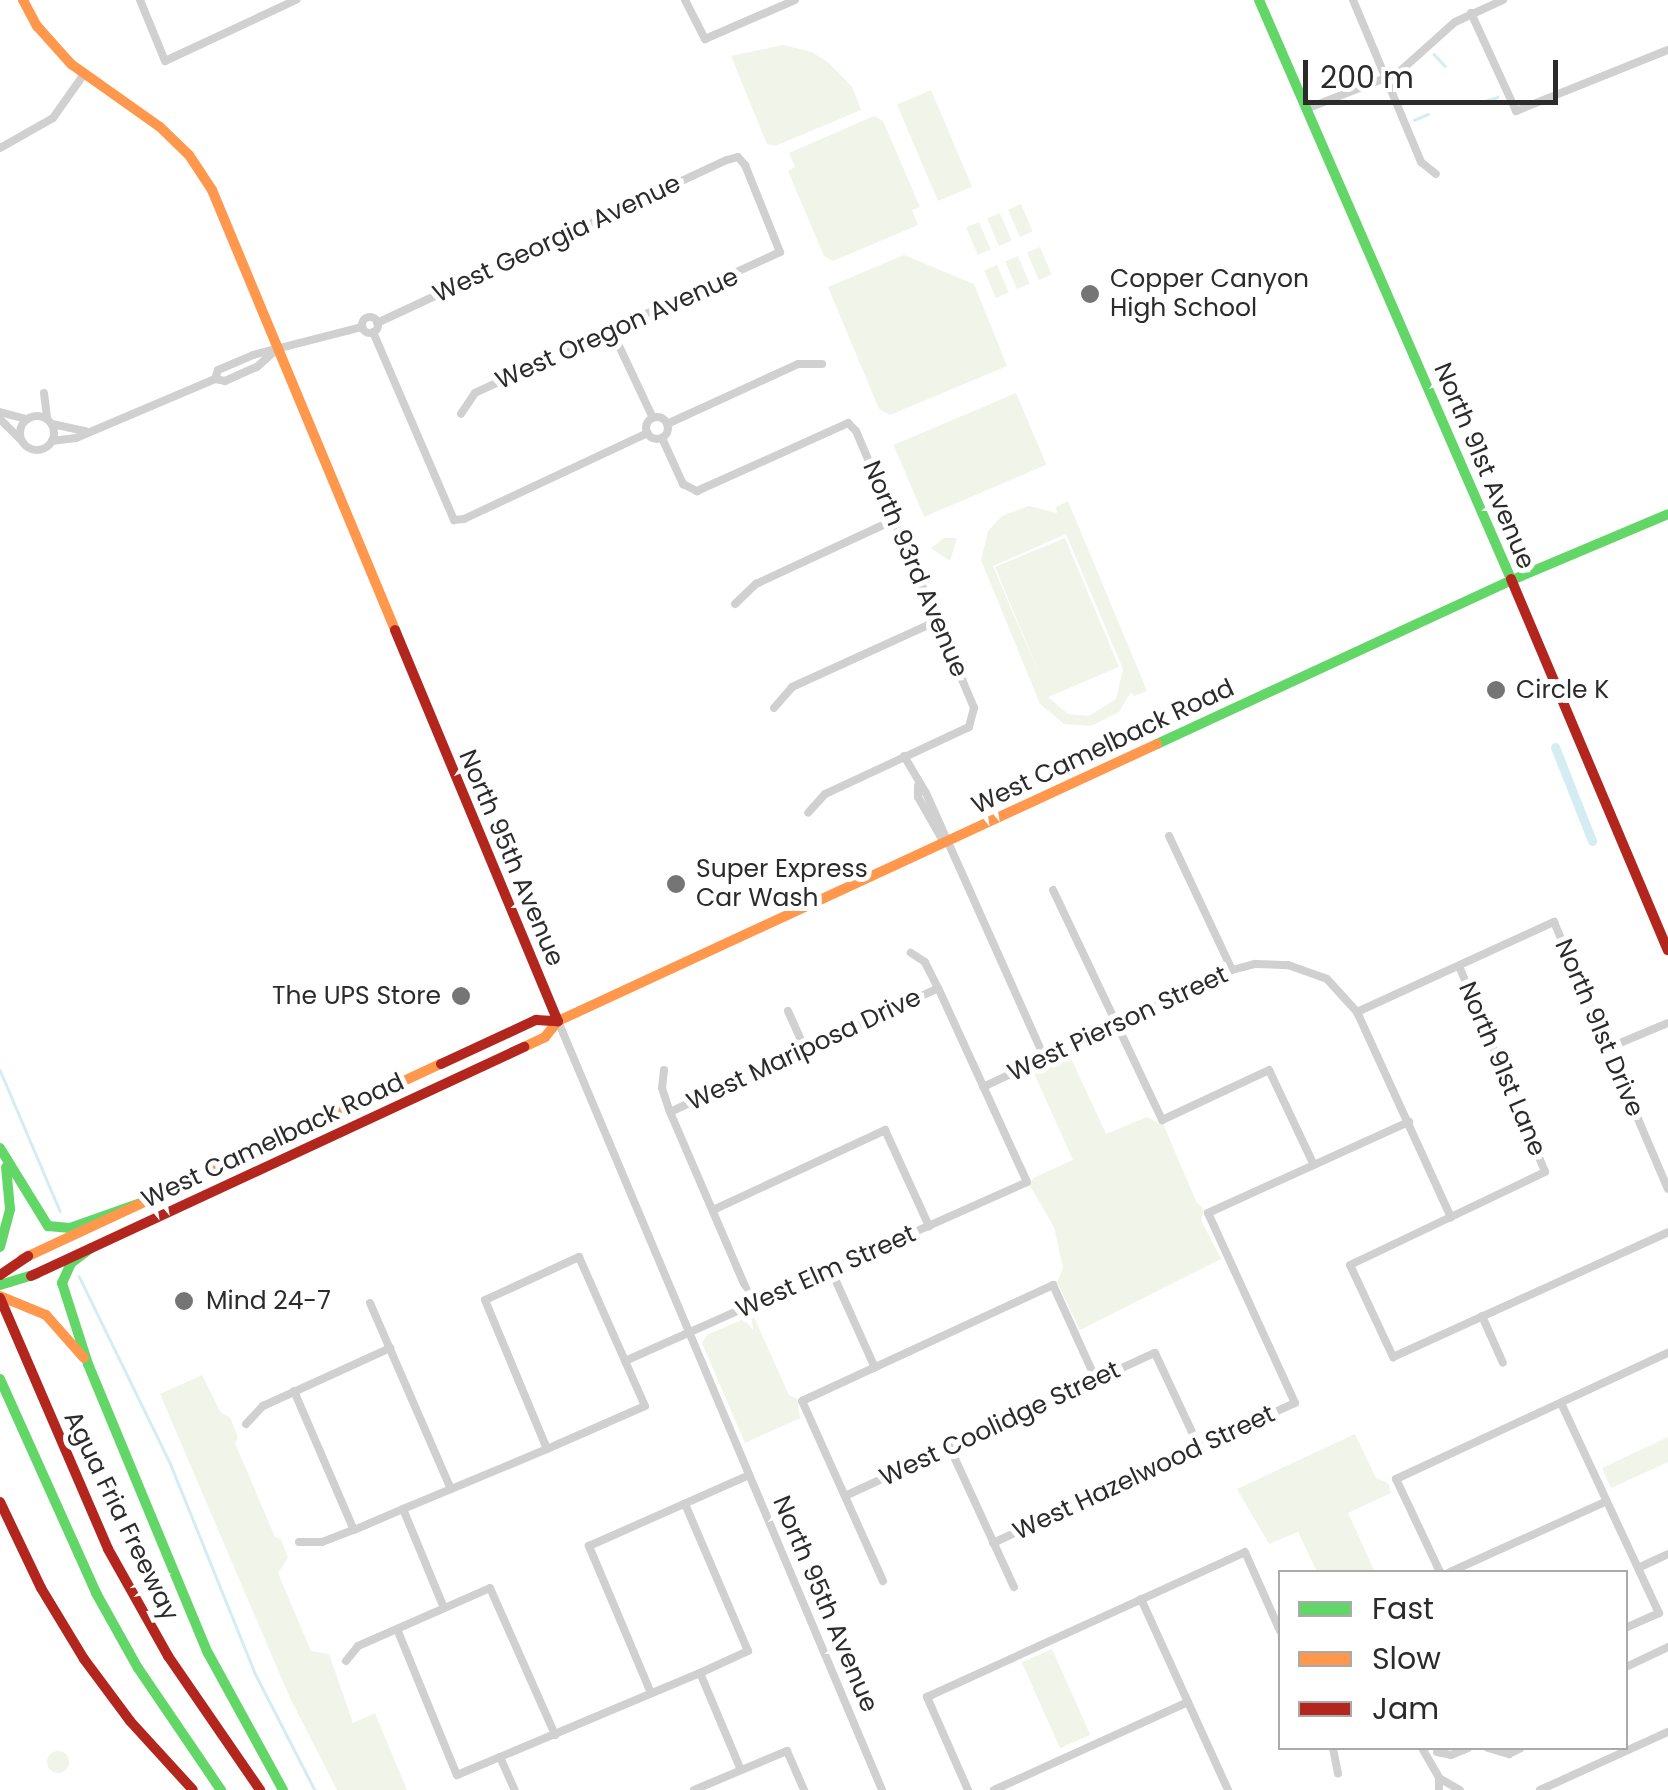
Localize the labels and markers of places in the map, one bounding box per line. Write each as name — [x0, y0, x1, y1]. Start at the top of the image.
place label: Copper Canyon High School — [1110, 265, 1309, 324]
marker: Copper Canyon High School — [1079, 283, 1101, 305]
place label: Circle K — [1516, 675, 1609, 705]
marker: Circle K — [1485, 679, 1507, 701]
place label: Super Express Car Wash — [696, 855, 868, 914]
marker: Super Express Car Wash — [665, 873, 687, 895]
place label: The UPS Store — [272, 981, 441, 1011]
marker: The UPS Store — [450, 985, 472, 1007]
place label: Mind 24-7 — [206, 1286, 331, 1316]
marker: Mind 24-7 — [171, 1288, 197, 1314]

